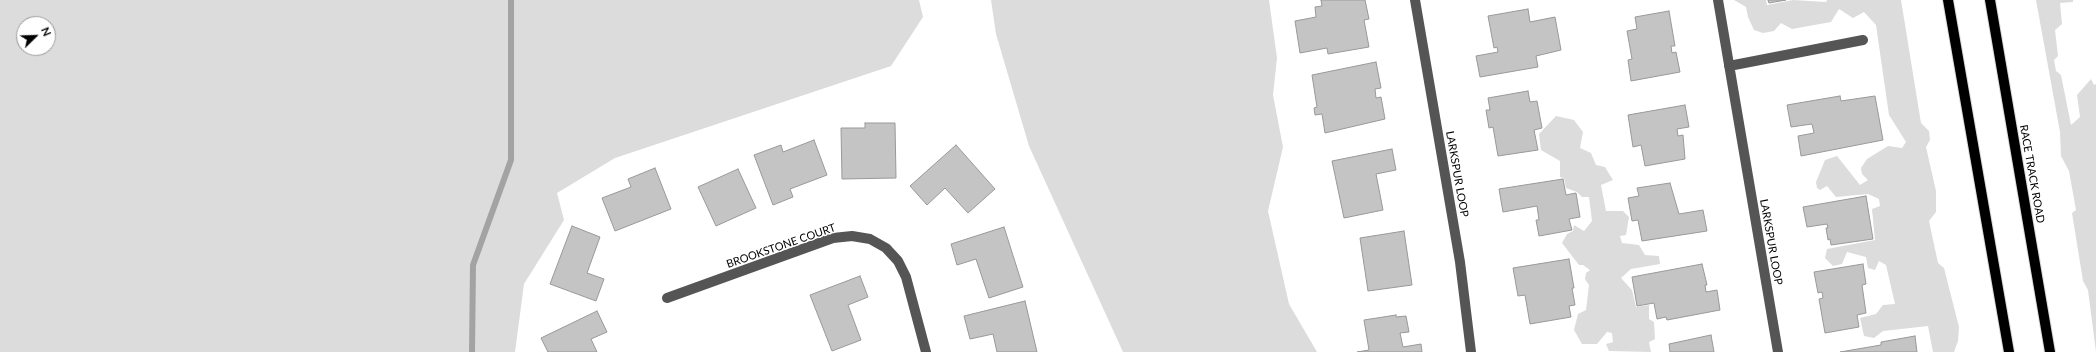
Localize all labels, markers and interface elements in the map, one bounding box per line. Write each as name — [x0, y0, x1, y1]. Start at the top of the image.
north arrow — [16, 16, 56, 56]
text: N — [39, 25, 54, 38]
street label: RACE TRACK ROAD — [2017, 124, 2047, 224]
street label: LARKSPUR LOOP — [1443, 130, 1471, 218]
street label: LARKSPUR LOOP — [1757, 198, 1785, 286]
street label: BROOKSTONE COURT — [725, 221, 837, 271]

